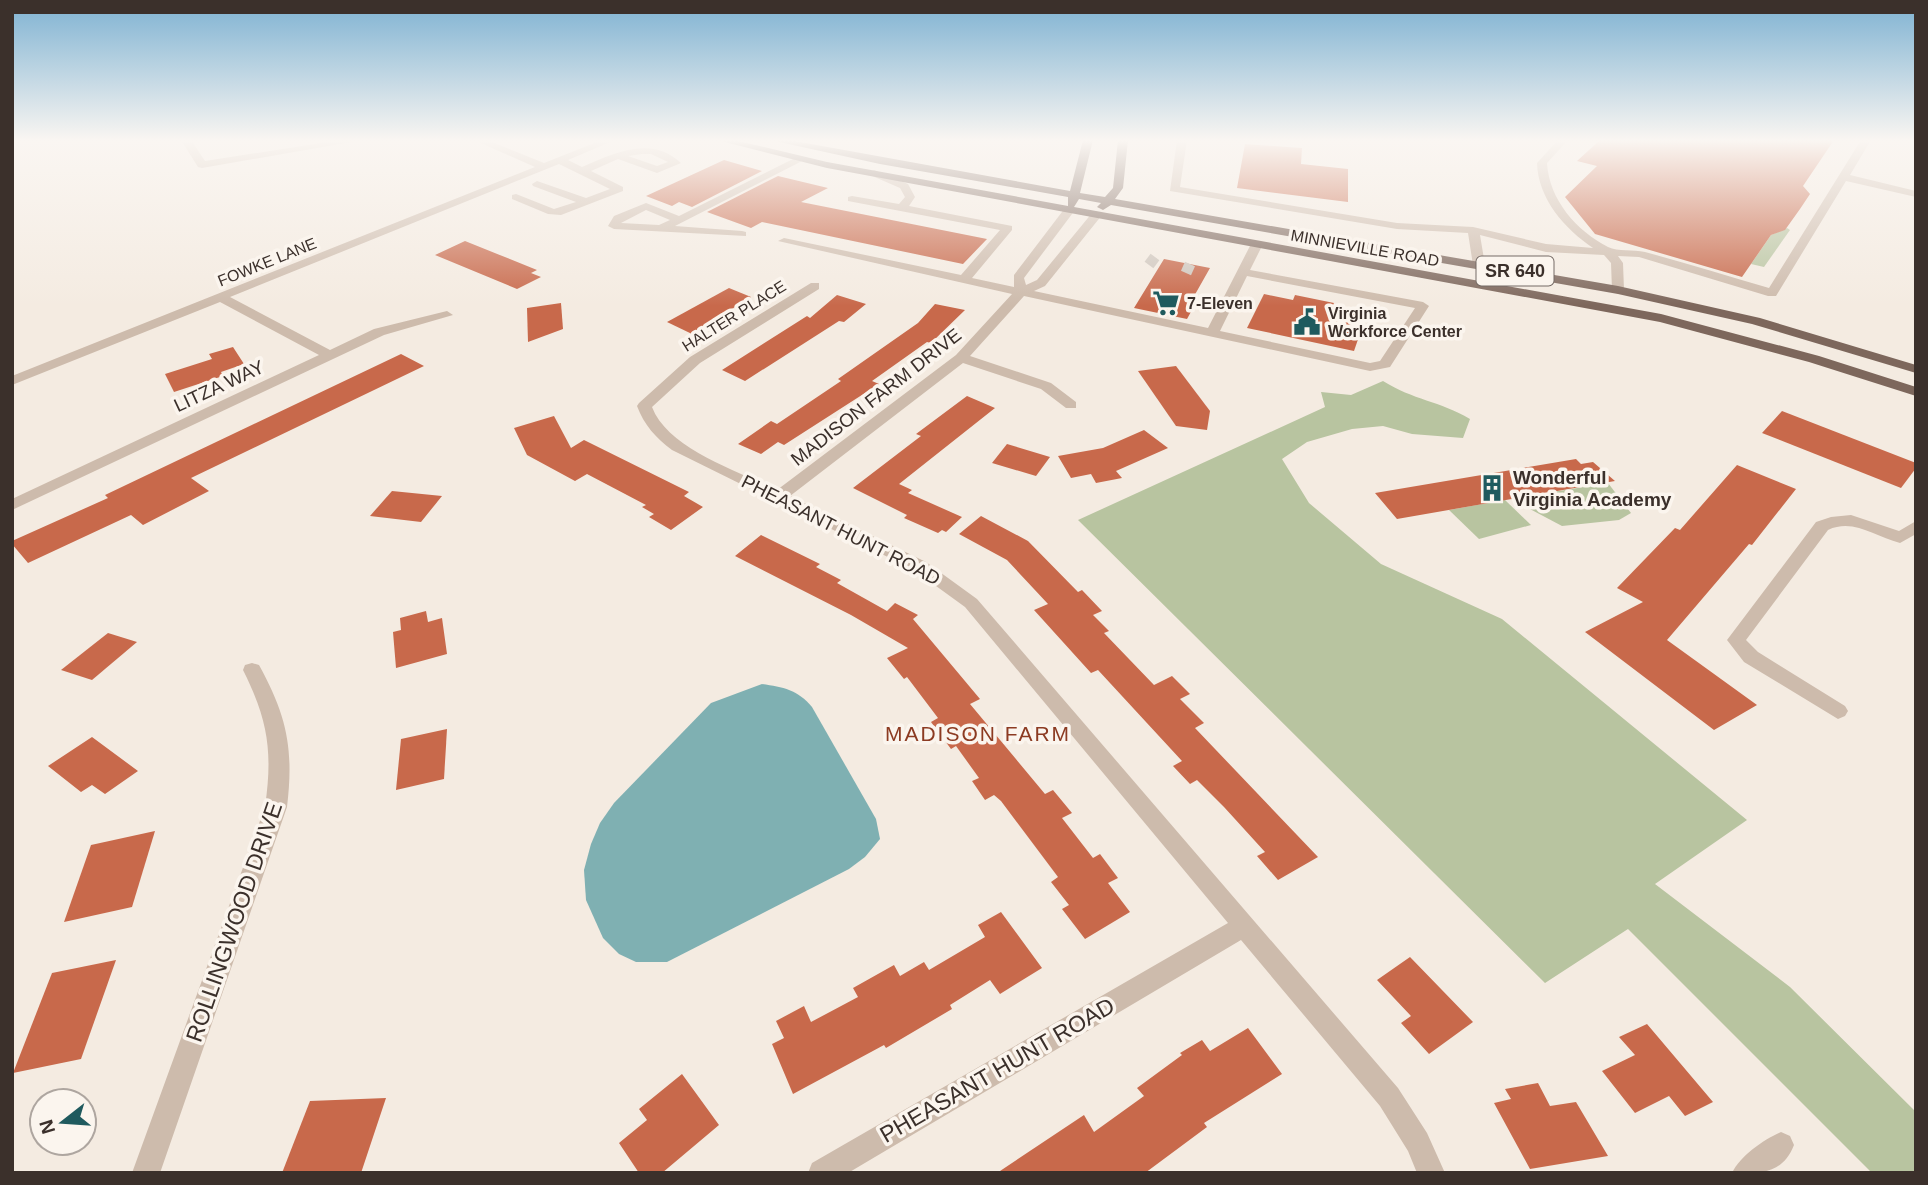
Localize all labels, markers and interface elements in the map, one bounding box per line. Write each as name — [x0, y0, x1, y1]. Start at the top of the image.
street label: MINNIEVILLE ROAD — [1290, 227, 1440, 269]
street label: FOWKE LANE — [215, 234, 319, 290]
road number: SR 640 — [1476, 256, 1554, 286]
street label: HALTER PLACE — [679, 277, 789, 355]
supermarket icon: 7-Eleven — [1151, 288, 1181, 318]
place label: 7-Eleven — [1187, 295, 1253, 312]
place label: Virginia Workforce Center — [1328, 305, 1462, 340]
public building icon: Virginia Workforce Center — [1292, 307, 1322, 337]
street label: MADISON FARM DRIVE — [787, 324, 965, 470]
street label: LITZA WAY — [171, 356, 268, 416]
place label: Wonderful Virginia Academy — [1513, 467, 1672, 510]
street label: PHEASANT HUNT ROAD — [738, 471, 944, 589]
building icon: Wonderful Virginia Academy — [1477, 473, 1507, 503]
district label: MADISON FARM — [885, 722, 1071, 745]
street label: ROLLINGWOOD DRIVE — [181, 799, 287, 1045]
street label: PHEASANT HUNT ROAD — [875, 992, 1119, 1148]
north arrow — [28, 1087, 98, 1157]
text: N — [35, 1117, 59, 1136]

